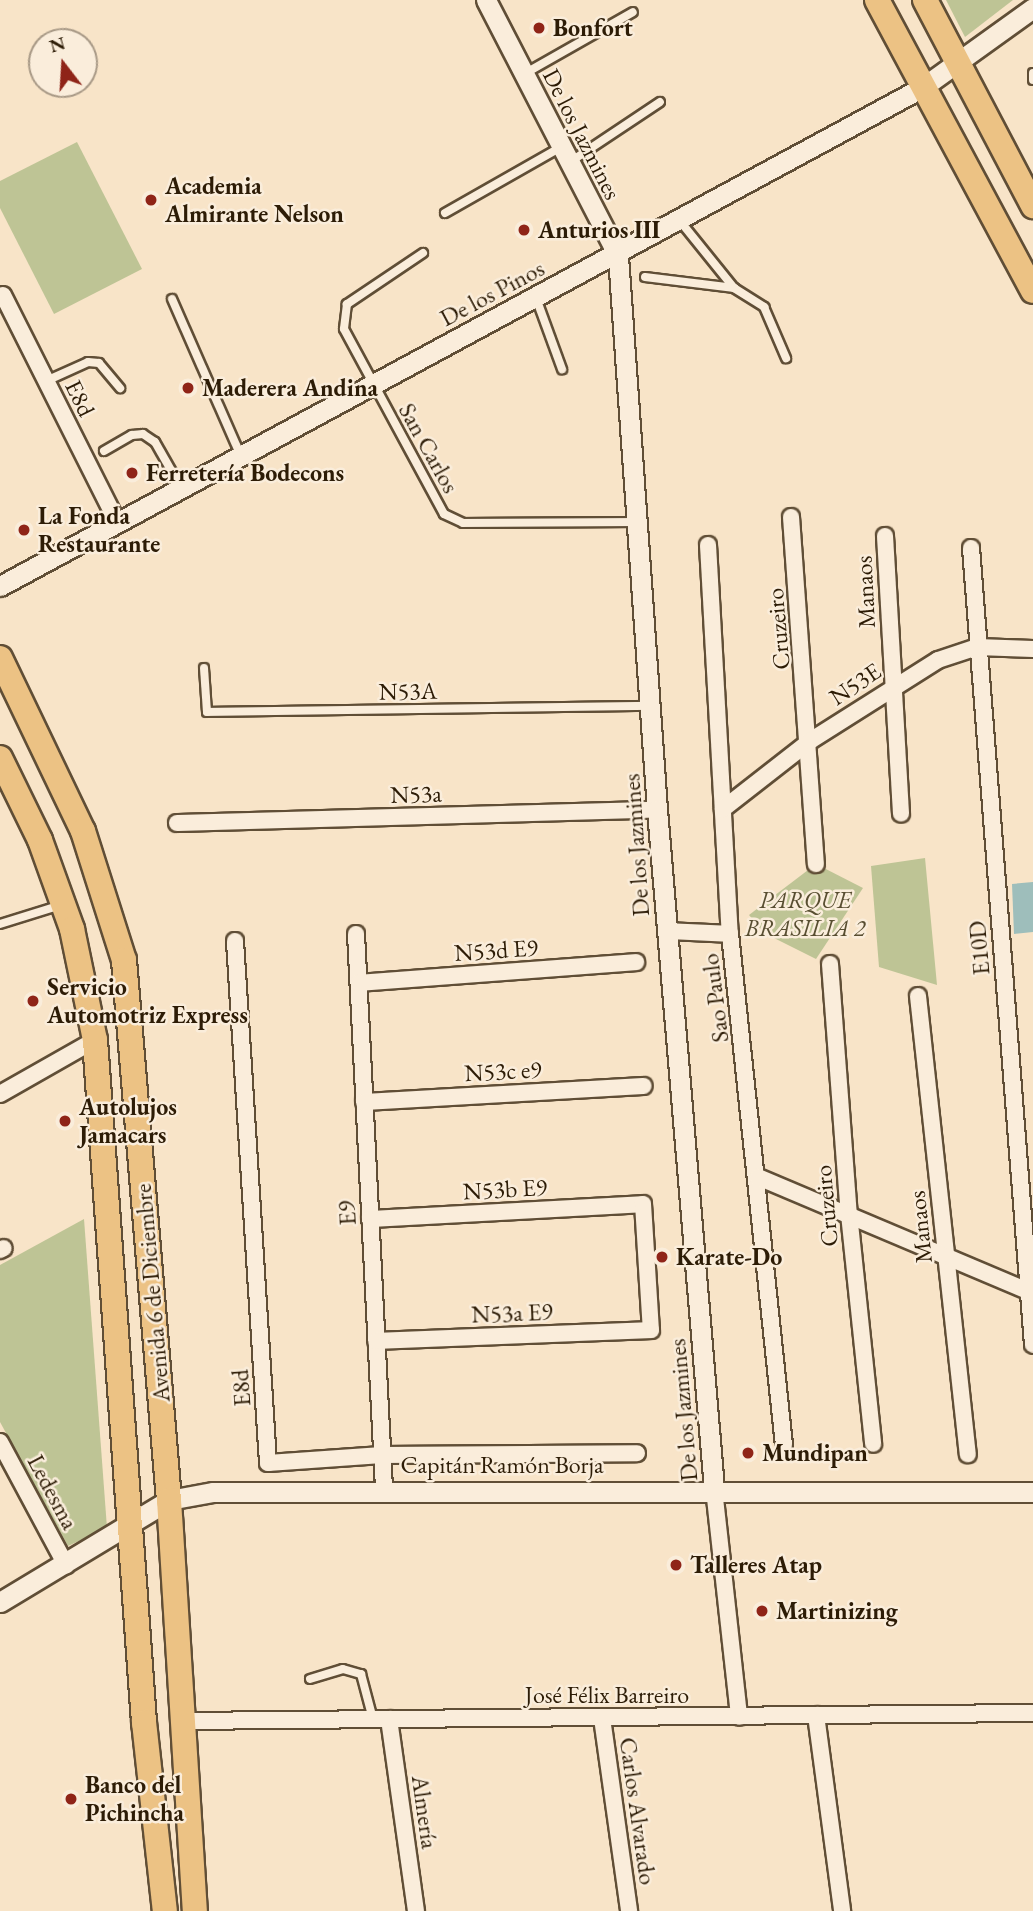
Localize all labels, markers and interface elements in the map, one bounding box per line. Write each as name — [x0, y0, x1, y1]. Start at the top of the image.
place label: Bonfort — [553, 14, 633, 42]
marker: Bonfort — [531, 20, 547, 36]
north arrow — [28, 28, 98, 98]
text: N — [46, 30, 68, 59]
street label: De los Jazmines — [537, 64, 627, 204]
place label: Academia Almirante Nelson — [165, 172, 344, 228]
marker: Academia Almirante Nelson — [143, 192, 159, 208]
place label: Anturios III — [538, 216, 660, 244]
marker: Anturios III — [516, 222, 532, 238]
street label: De los Pinos — [435, 254, 549, 332]
place label: Maderera Andina — [202, 374, 378, 402]
street label: E8d — [59, 375, 101, 421]
marker: Maderera Andina — [180, 380, 196, 396]
street label: San Carlos — [393, 398, 465, 498]
place label: Ferretería Bodecons — [146, 459, 344, 487]
marker: Ferretería Bodecons — [124, 465, 140, 481]
place label: La Fonda Restaurante — [38, 502, 160, 558]
marker: La Fonda Restaurante — [16, 522, 32, 538]
street label: Manaos — [849, 555, 881, 629]
street label: Cruzeiro — [760, 587, 796, 671]
street label: N53E — [824, 657, 886, 711]
street label: N53A — [378, 676, 438, 706]
street label: De los Jazmines — [617, 773, 655, 917]
street label: N53a — [390, 779, 442, 809]
park label: PARQUE BRASILIA 2 — [745, 886, 865, 942]
street label: E10D — [962, 920, 996, 976]
street label: N53d E9 — [453, 933, 539, 967]
street label: Sao Paulo — [695, 952, 735, 1044]
place label: Servicio Automotriz Express — [47, 973, 248, 1029]
marker: Servicio Automotriz Express — [25, 993, 41, 1009]
street label: N53c e9 — [464, 1055, 542, 1087]
place label: Autolujos Jamacars — [79, 1093, 177, 1149]
marker: Autolujos Jamacars — [57, 1113, 73, 1129]
street label: Cruzeiro — [808, 1164, 844, 1248]
street label: N53b E9 — [462, 1172, 548, 1206]
street label: Avenida 6 de Diciembre — [128, 1183, 176, 1403]
street label: Manaos — [902, 1189, 938, 1265]
street label: E9 — [332, 1200, 362, 1226]
place label: Karate-Do — [676, 1243, 782, 1271]
marker: Karate-Do — [654, 1249, 670, 1265]
street label: N53a E9 — [471, 1297, 553, 1329]
street label: De los Jazmines — [662, 1337, 704, 1483]
street label: E8d — [225, 1368, 257, 1408]
place label: Mundipan — [762, 1439, 868, 1467]
marker: Mundipan — [740, 1445, 756, 1461]
street label: Ledesma — [21, 1450, 85, 1534]
street label: Capitán Ramón Borja — [400, 1451, 604, 1479]
place label: Talleres Atap — [690, 1551, 822, 1579]
marker: Talleres Atap — [668, 1557, 684, 1573]
place label: Martinizing — [776, 1597, 898, 1625]
marker: Martinizing — [754, 1603, 770, 1619]
street label: José Félix Barreiro — [525, 1681, 689, 1709]
street label: Carlos Alvarado — [613, 1735, 663, 1887]
place label: Banco del Pichincha — [85, 1771, 184, 1827]
street label: Almería — [406, 1773, 444, 1851]
marker: Banco del Pichincha — [63, 1791, 79, 1807]

